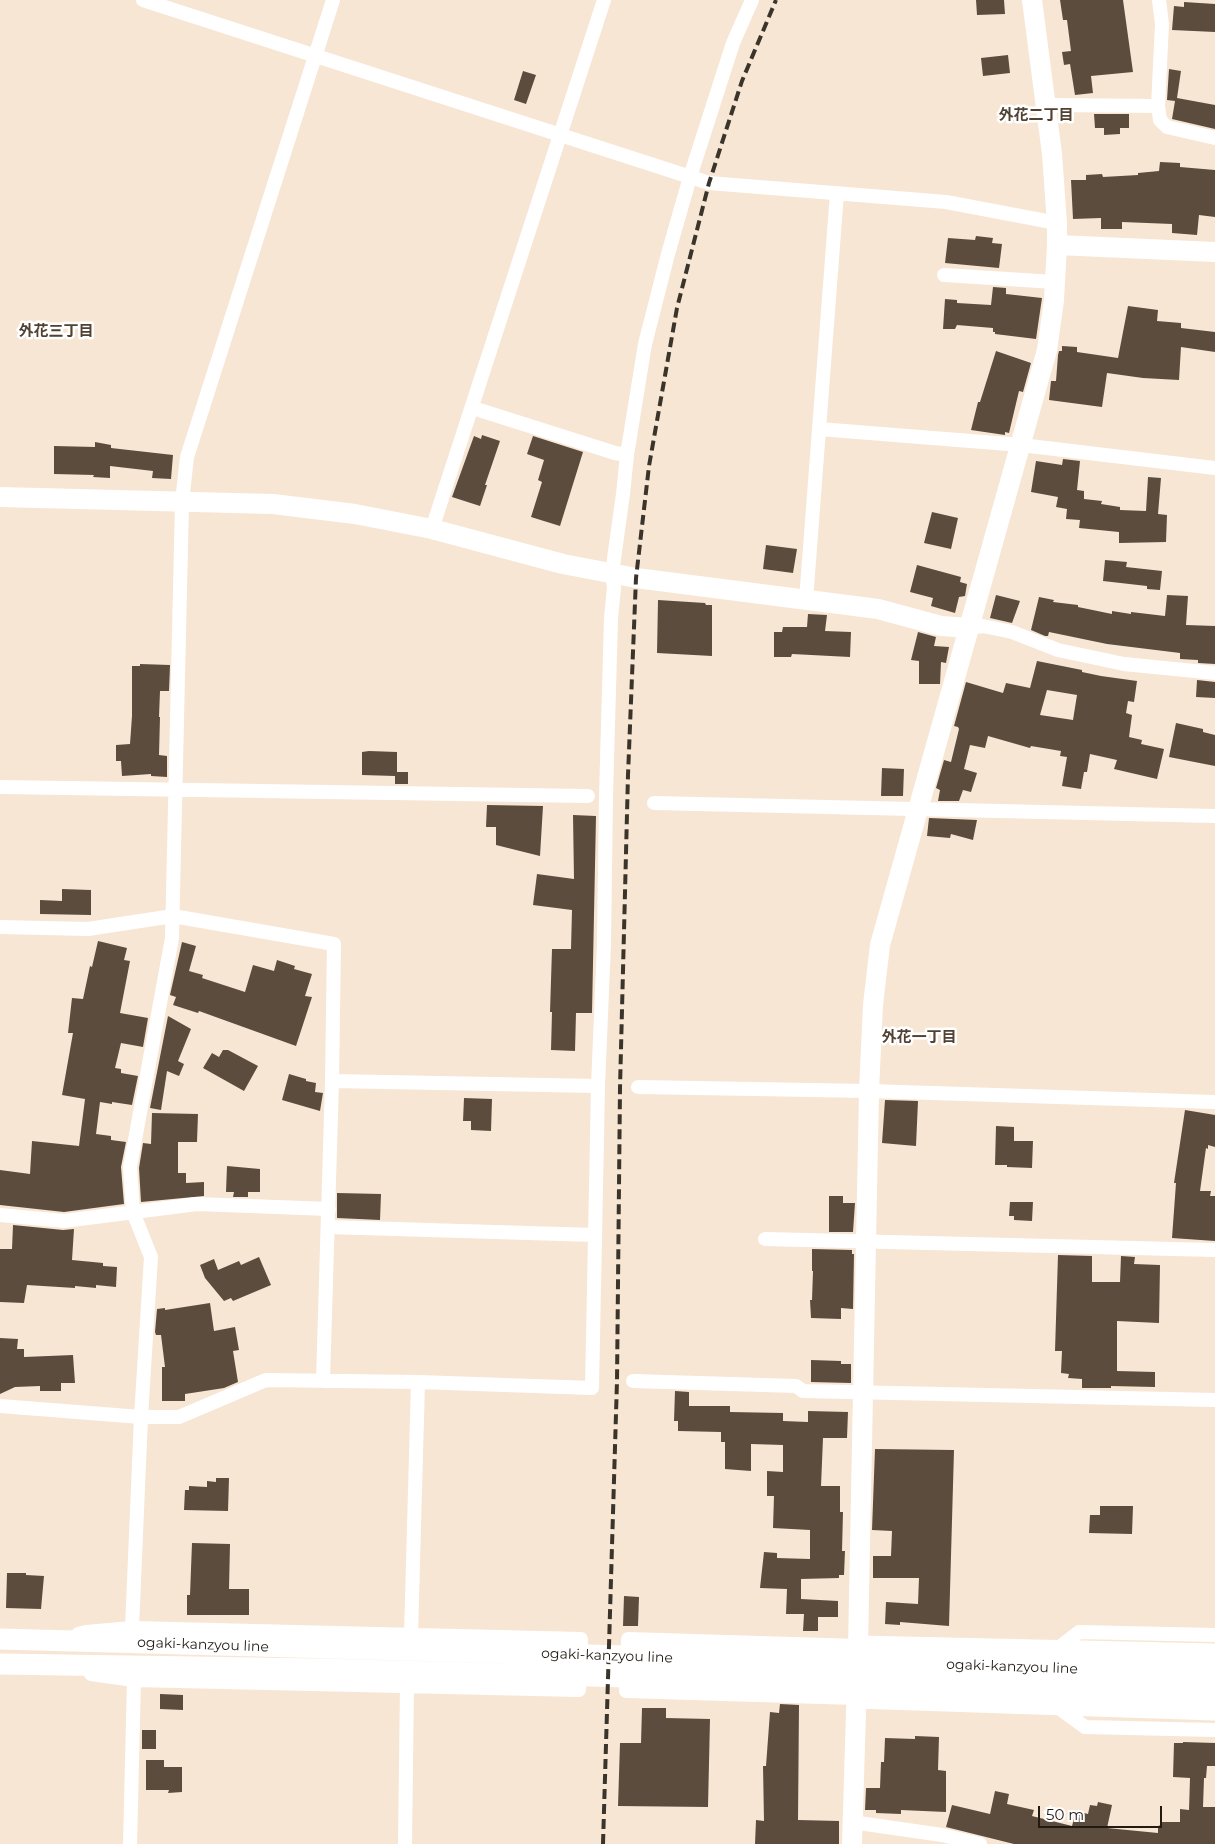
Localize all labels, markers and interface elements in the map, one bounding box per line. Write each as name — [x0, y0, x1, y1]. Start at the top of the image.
district label: 外花二丁目 — [999, 107, 1073, 125]
district label: 外花三丁目 — [19, 323, 93, 341]
district label: 外花一丁目 — [882, 1029, 956, 1047]
street label: ogaki-kanzyou line — [137, 1634, 269, 1656]
street label: ogaki-kanzyou line — [541, 1645, 673, 1667]
street label: ogaki-kanzyou line — [946, 1656, 1078, 1678]
scale bar — [1040, 1796, 1164, 1828]
text: 50 m — [1046, 1805, 1084, 1824]

